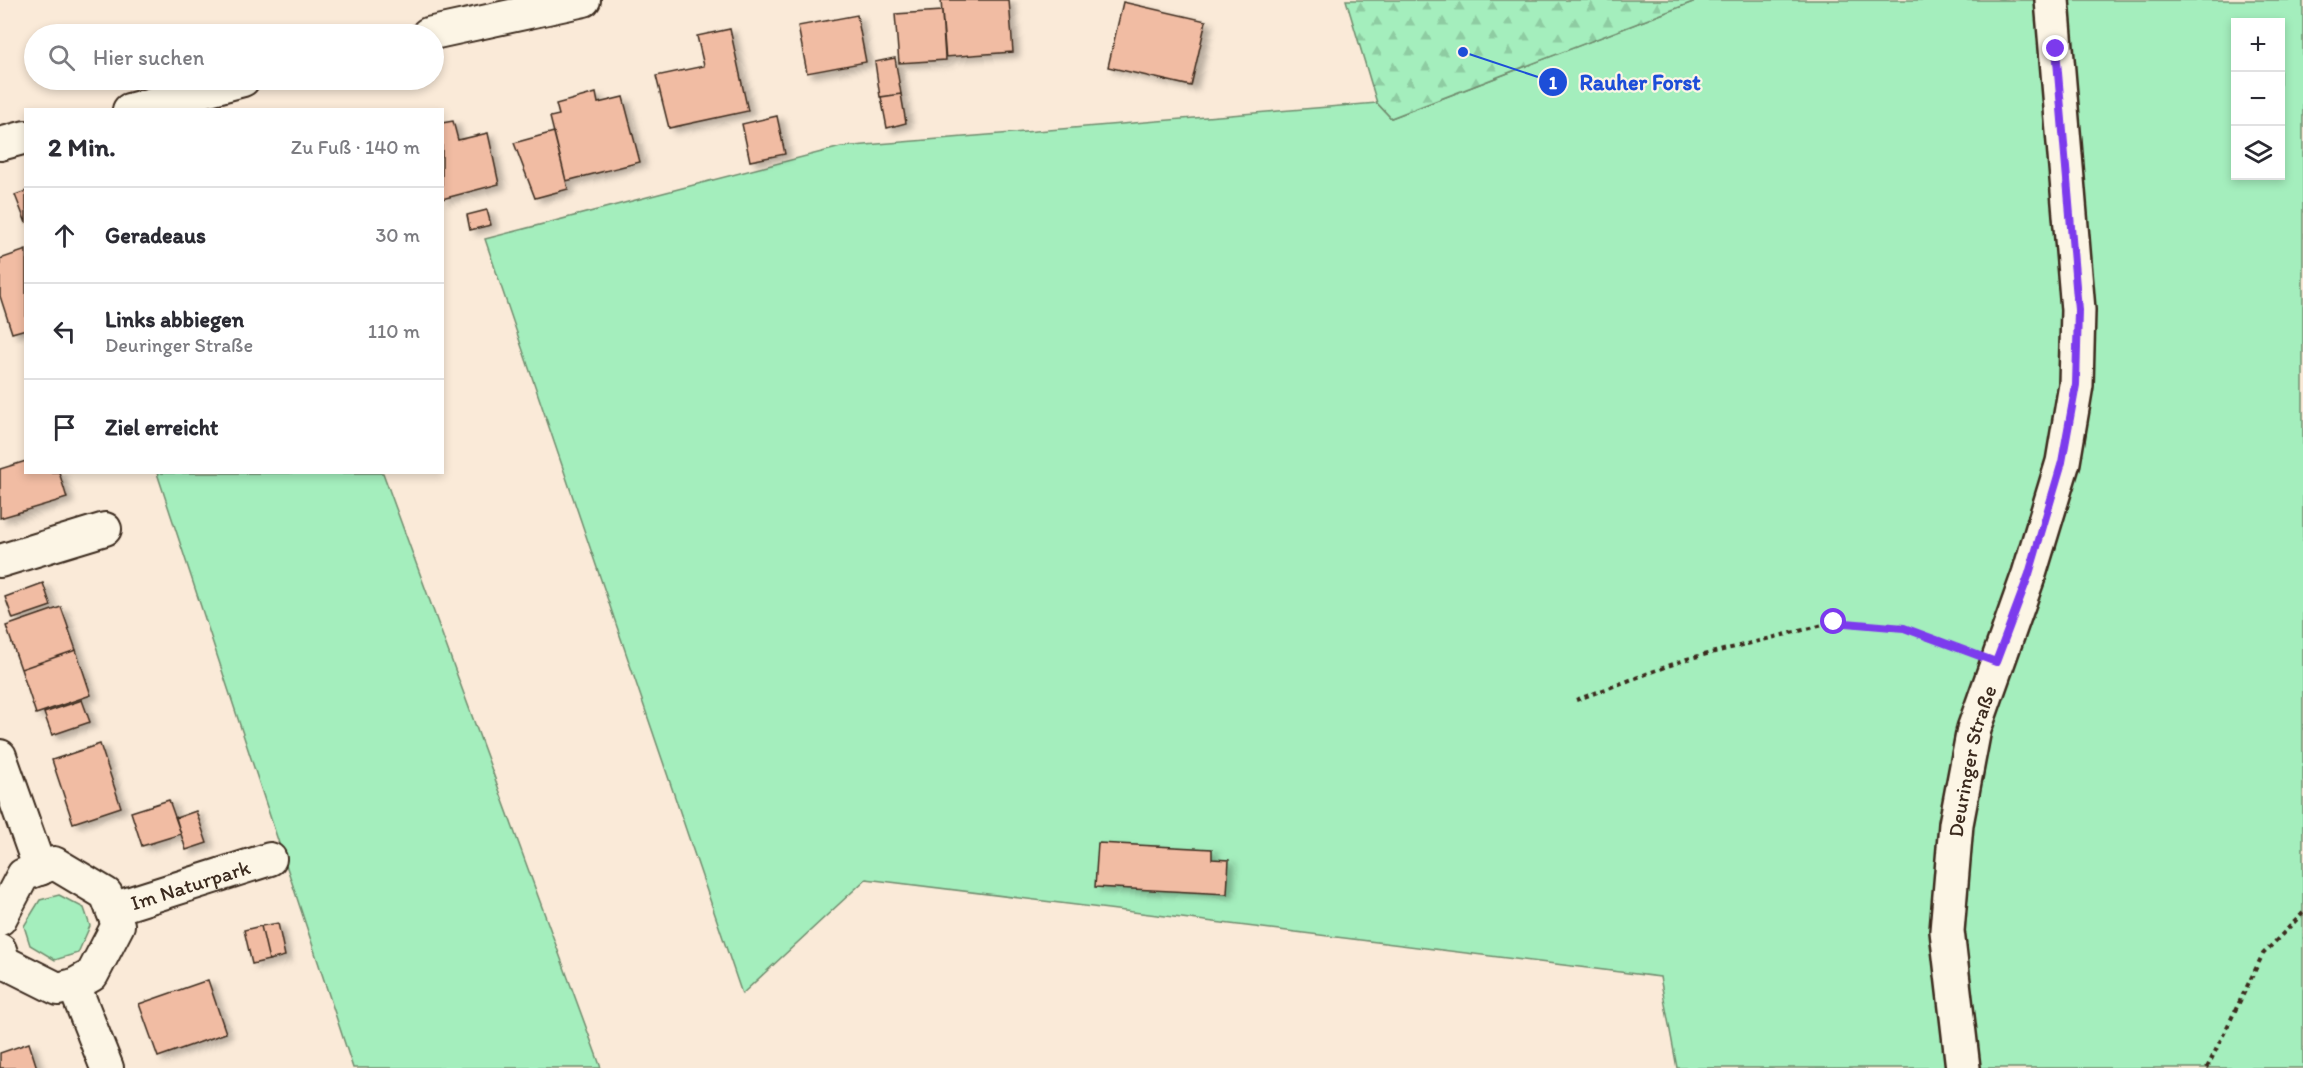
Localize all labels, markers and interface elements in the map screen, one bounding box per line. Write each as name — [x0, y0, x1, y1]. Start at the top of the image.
map controls — [2231, 18, 2285, 180]
button: + — [2231, 18, 2285, 72]
search box — [24, 24, 444, 90]
route end — [2042, 35, 2068, 61]
icon: search — [45, 41, 78, 74]
text: Hier suchen — [93, 44, 204, 71]
callout: Rauher Forst — [1538, 62, 1713, 102]
text: Rauher Forst — [1579, 69, 1701, 96]
text: 1 — [1549, 72, 1558, 94]
button: − — [2231, 72, 2285, 126]
button: layers — [2231, 126, 2285, 180]
text: 2 Min. — [48, 131, 116, 163]
text: Zu Fuß · 140 m — [291, 135, 420, 159]
icon: ahead — [48, 219, 81, 252]
text: Geradeaus — [105, 222, 206, 249]
text: 30 m — [375, 223, 420, 247]
text: Links abbiegen — [105, 306, 244, 333]
icon: left — [48, 315, 81, 348]
text: 110 m — [368, 319, 420, 343]
text: Deuringer Straße — [105, 333, 253, 357]
icon: arrive — [48, 411, 81, 444]
text: Ziel erreicht — [105, 414, 218, 441]
route start — [1820, 608, 1846, 634]
street label: Deuringer Straße — [1942, 682, 2001, 838]
street label: Im Naturpark — [127, 854, 253, 915]

